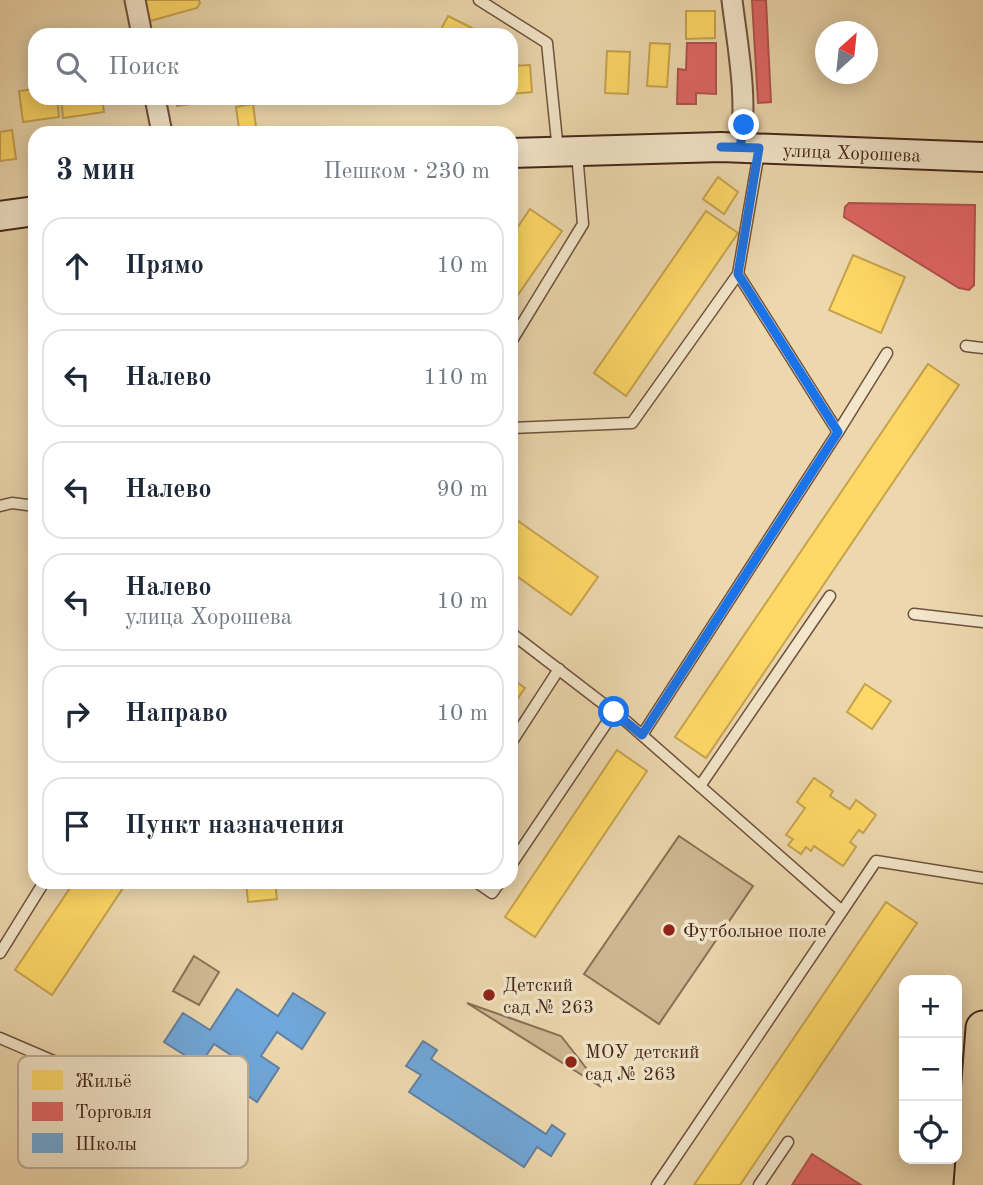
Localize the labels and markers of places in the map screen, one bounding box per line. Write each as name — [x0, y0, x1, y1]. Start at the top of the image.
marker: Футбольное поле — [661, 922, 677, 938]
place label: Футбольное поле — [683, 923, 826, 942]
place label: Детский сад № 263 — [503, 977, 594, 1018]
marker: Детский сад № 263 — [481, 987, 497, 1003]
place label: МОУ детский сад № 263 — [585, 1044, 700, 1085]
marker: МОУ детский сад № 263 — [563, 1054, 579, 1070]

